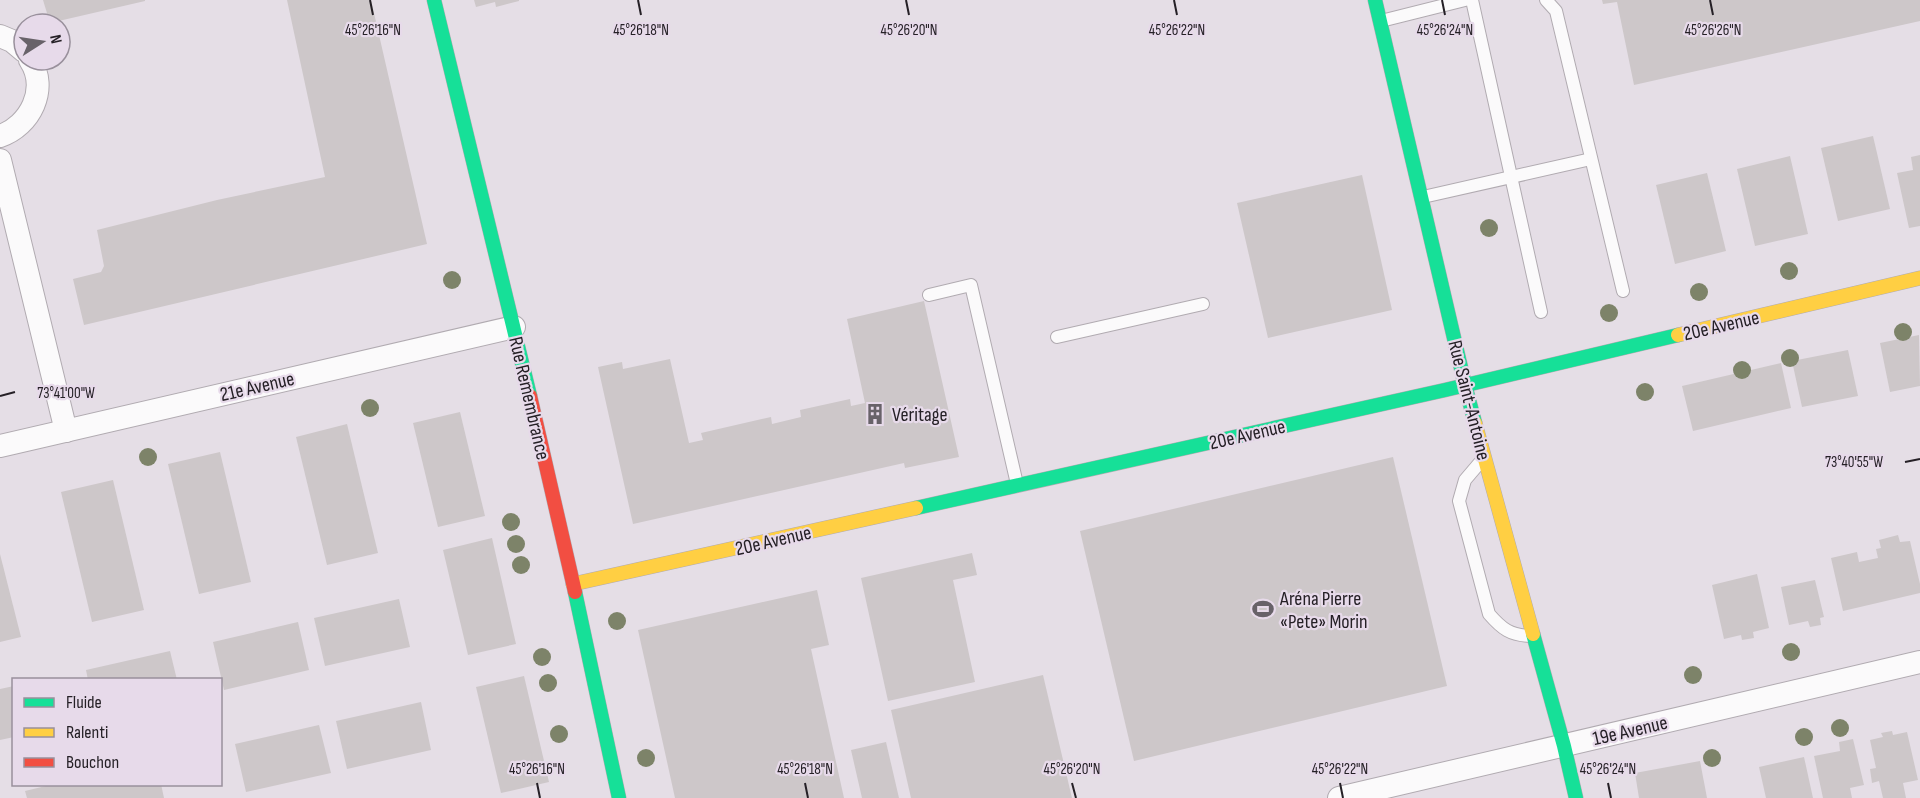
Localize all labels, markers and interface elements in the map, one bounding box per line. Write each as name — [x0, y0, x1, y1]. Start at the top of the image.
north arrow — [12, 12, 72, 72]
text: 45°26'16"N — [345, 21, 401, 40]
text: 45°26'18"N — [613, 21, 669, 40]
text: 45°26'20"N — [881, 21, 937, 40]
text: 45°26'22"N — [1149, 21, 1205, 40]
text: 45°26'24"N — [1417, 21, 1473, 40]
text: 45°26'26"N — [1685, 21, 1741, 40]
text: N — [45, 33, 65, 45]
street label: 20e Avenue — [1681, 306, 1762, 346]
street label: Rue Remembrance — [503, 334, 555, 462]
street label: Rue Saint-Antoine — [1443, 338, 1496, 463]
street label: 21e Avenue — [218, 367, 297, 407]
text: 73°41'00"W — [37, 384, 95, 403]
building icon: Véritage — [863, 402, 887, 426]
place label: Véritage — [892, 403, 948, 427]
street label: 20e Avenue — [1207, 415, 1288, 455]
text: 73°40'55"W — [1825, 453, 1883, 472]
street label: 20e Avenue — [733, 521, 814, 561]
place label: Aréna Pierre «Pete» Morin — [1279, 587, 1368, 634]
sports icon: Aréna Pierre «Pete» Morin — [1251, 597, 1275, 621]
legend — [12, 678, 222, 786]
text: Fluide — [66, 692, 102, 713]
street label: 19e Avenue — [1591, 711, 1670, 751]
text: Ralenti — [66, 722, 108, 743]
text: Bouchon — [66, 752, 119, 773]
text: 45°26'16"N — [509, 760, 565, 779]
text: 45°26'18"N — [777, 760, 833, 779]
text: 45°26'20"N — [1044, 760, 1100, 779]
text: 45°26'22"N — [1312, 760, 1368, 779]
text: 45°26'24"N — [1580, 760, 1636, 779]

